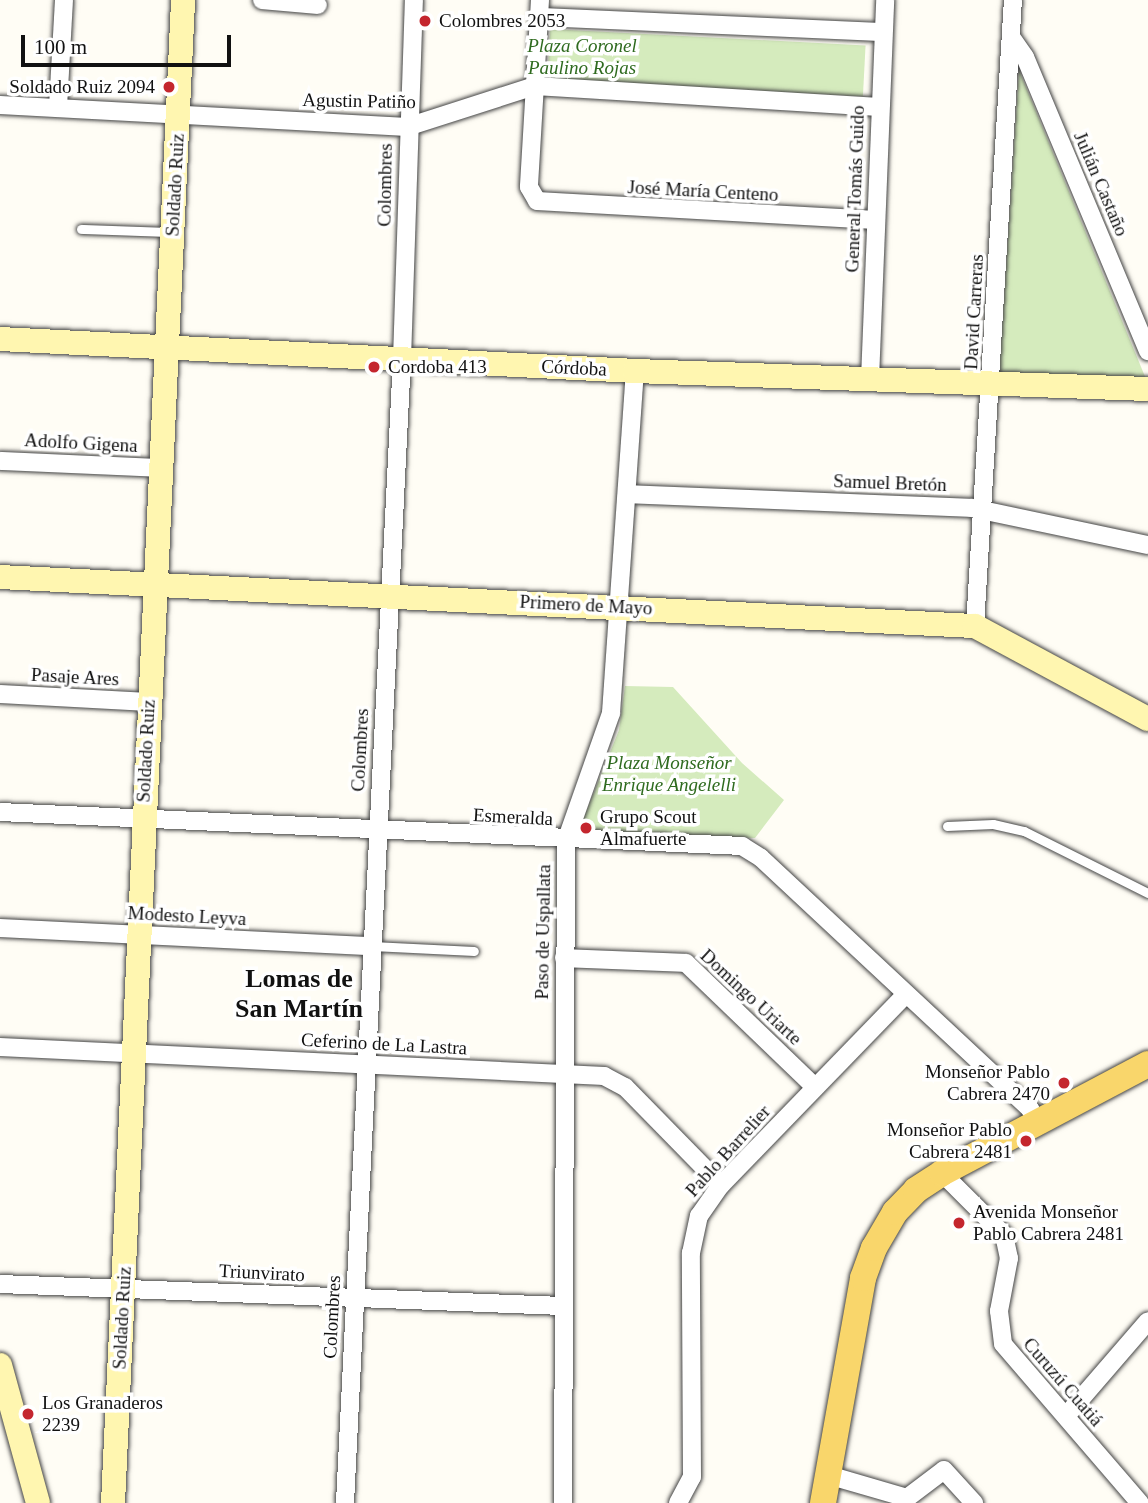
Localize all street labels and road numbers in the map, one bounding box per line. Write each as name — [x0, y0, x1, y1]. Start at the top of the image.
street label: Agustin Patiño — [302, 89, 416, 113]
street label: General Tomás Guido — [841, 105, 869, 273]
street label: Julián Castaño — [1069, 128, 1133, 240]
street label: Soldado Ruiz — [161, 133, 189, 237]
street label: Colombres — [373, 143, 397, 227]
street label: José María Centeno — [627, 176, 779, 206]
street label: David Carreras — [960, 254, 988, 370]
street label: Córdoba — [541, 355, 607, 381]
street label: Adolfo Gigena — [24, 429, 138, 457]
street label: Samuel Bretón — [833, 470, 947, 496]
street label: Primero de Mayo — [519, 590, 653, 620]
street label: Pasaje Ares — [30, 663, 120, 691]
street label: Soldado Ruiz — [132, 699, 160, 803]
street label: Colombres — [346, 708, 374, 792]
street label: Esmeralda — [472, 804, 554, 830]
street label: Paso de Uspallata — [530, 864, 556, 1000]
street label: Modesto Leyva — [127, 902, 247, 930]
street label: Domingo Uriarte — [696, 944, 806, 1050]
street label: Ceferino de La Lastra — [300, 1028, 468, 1060]
street label: Pablo Barrelier — [681, 1100, 775, 1202]
street label: Triunvirato — [219, 1259, 305, 1287]
street label: Soldado Ruiz — [108, 1266, 136, 1370]
street label: Colombres — [318, 1275, 346, 1359]
street label: Curuzú Cuatiá — [1018, 1333, 1108, 1431]

